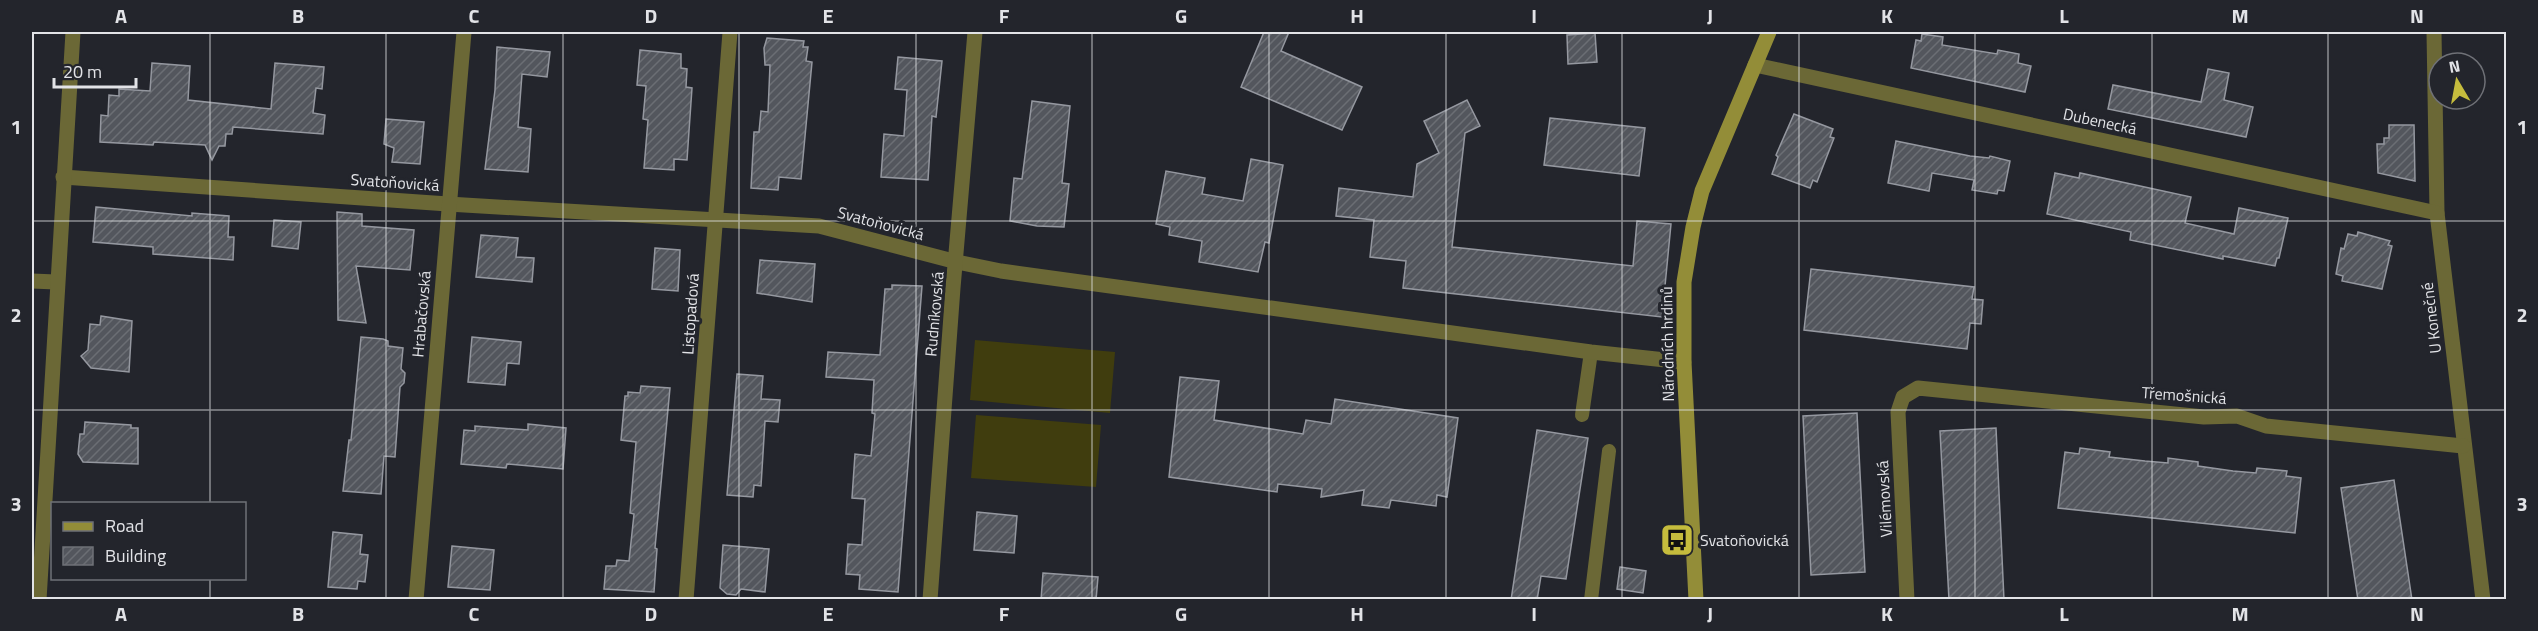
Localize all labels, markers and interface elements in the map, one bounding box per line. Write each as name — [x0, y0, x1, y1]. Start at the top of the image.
text: A — [115, 0, 127, 31]
text: B — [292, 0, 304, 31]
text: C — [469, 0, 480, 31]
text: D — [645, 0, 657, 31]
text: E — [822, 0, 834, 31]
text: F — [999, 0, 1010, 31]
text: G — [1175, 0, 1187, 31]
text: H — [1350, 0, 1364, 31]
text: I — [1531, 0, 1537, 31]
text: J — [1707, 0, 1713, 31]
text: K — [1881, 0, 1893, 31]
text: L — [2059, 0, 2069, 31]
text: M — [2231, 0, 2249, 31]
text: N — [2410, 0, 2424, 31]
scale bar — [54, 51, 136, 89]
north arrow — [2427, 51, 2487, 111]
text: N — [2447, 53, 2462, 79]
text: 20 m — [63, 58, 102, 85]
street label: Dubenecká — [2061, 102, 2139, 140]
text: 1 — [10, 111, 22, 142]
text: 1 — [2516, 111, 2528, 142]
street label: Svatoňovická — [350, 167, 440, 197]
street label: Svatoňovická — [835, 200, 927, 246]
street label: Hrabačovská — [405, 270, 437, 358]
street label: Rudníkovská — [918, 270, 950, 358]
street label: Listopadová — [675, 273, 705, 355]
street label: U Konečné — [2415, 281, 2447, 355]
street label: Národních hrdinů — [1654, 286, 1680, 402]
text: 2 — [10, 299, 22, 330]
text: 2 — [2516, 299, 2528, 330]
street label: Třemošnická — [2141, 380, 2227, 410]
street label: Vilémovská — [1870, 460, 1898, 538]
text: 3 — [10, 488, 22, 519]
text: 3 — [2516, 488, 2528, 519]
legend — [51, 502, 246, 580]
text: Road — [105, 512, 144, 539]
bus stop icon: Svatoňovická — [1659, 522, 1695, 558]
place label: Svatoňovická — [1700, 528, 1789, 552]
text: Building — [105, 542, 166, 569]
text: A — [115, 598, 127, 629]
text: B — [292, 598, 304, 629]
text: C — [469, 598, 480, 629]
text: D — [645, 598, 657, 629]
text: E — [822, 598, 834, 629]
text: F — [999, 598, 1010, 629]
text: G — [1175, 598, 1187, 629]
text: H — [1350, 598, 1364, 629]
text: I — [1531, 598, 1537, 629]
text: J — [1707, 598, 1713, 629]
text: K — [1881, 598, 1893, 629]
text: L — [2059, 598, 2069, 629]
text: M — [2231, 598, 2249, 629]
text: N — [2410, 598, 2424, 629]

